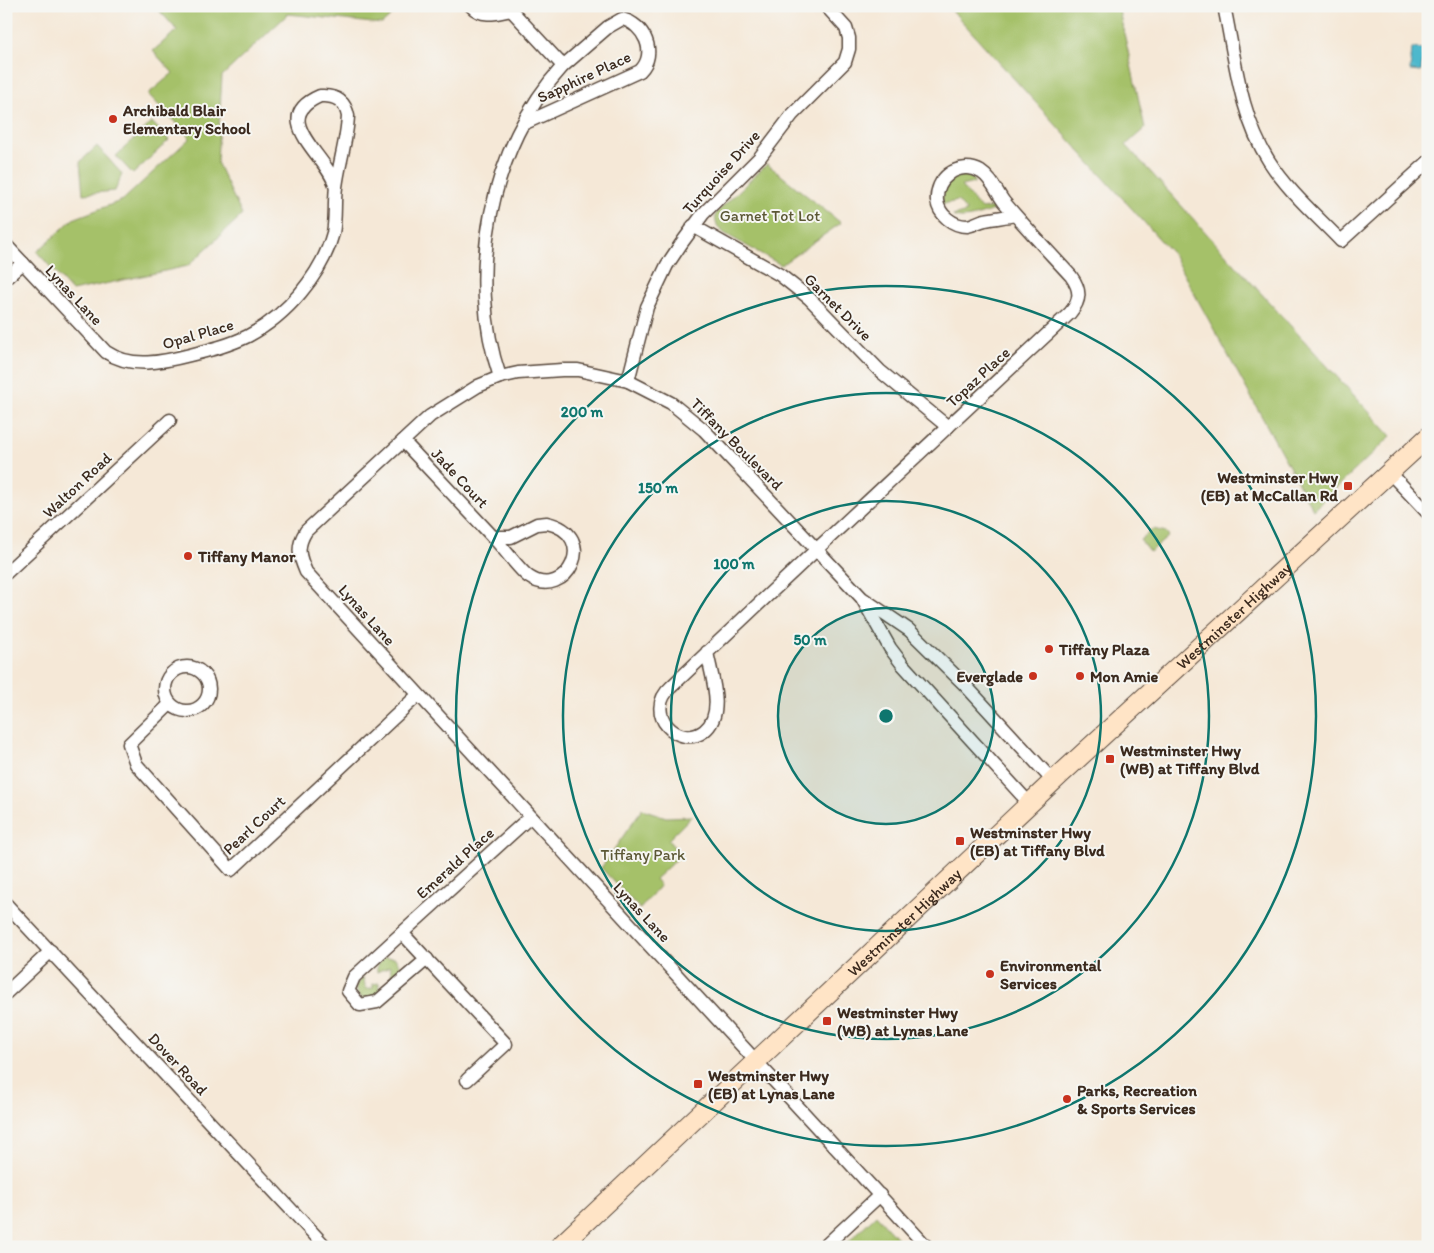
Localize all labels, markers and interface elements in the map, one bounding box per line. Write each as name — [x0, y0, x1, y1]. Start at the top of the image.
street label: Sapphire Place — [534, 47, 634, 107]
place label: Archibald Blair Elementary School — [122, 101, 251, 139]
marker: Archibald Blair Elementary School — [107, 113, 119, 125]
street label: Turquoise Drive — [678, 126, 764, 218]
park label: Garnet Tot Lot — [720, 206, 820, 225]
street label: Lynas Lane — [41, 261, 107, 329]
street label: Garnet Drive — [800, 269, 876, 345]
street label: Opal Place — [160, 315, 236, 353]
street label: Topaz Place — [942, 343, 1014, 411]
street label: Tiffany Boulevard — [687, 394, 787, 494]
text: 200 m — [561, 403, 604, 421]
street label: Jade Court — [427, 444, 493, 512]
street label: Walton Road — [38, 448, 116, 522]
place label: Westminster Hwy (EB) at McCallan Rd — [1201, 468, 1338, 506]
text: 150 m — [638, 479, 678, 497]
marker: Westminster Hwy (EB) at McCallan Rd — [1342, 480, 1354, 492]
place label: Tiffany Manor — [197, 547, 296, 567]
marker: Tiffany Manor — [182, 550, 194, 562]
text: 100 m — [713, 555, 755, 573]
street label: Westminster Highway — [1172, 558, 1295, 673]
street label: Lynas Lane — [335, 581, 400, 650]
text: 50 m — [793, 631, 827, 649]
place label: Tiffany Plaza — [1058, 640, 1150, 660]
marker: Tiffany Plaza — [1043, 643, 1055, 655]
place label: Everglade — [956, 667, 1023, 687]
place label: Mon Amie — [1090, 667, 1159, 686]
marker: Everglade — [1027, 670, 1039, 682]
marker: Mon Amie — [1074, 670, 1086, 682]
centre of rings — [877, 707, 895, 725]
place label: Westminster Hwy (WB) at Tiffany Blvd — [1120, 741, 1260, 779]
marker: Westminster Hwy (WB) at Tiffany Blvd — [1104, 753, 1116, 765]
street label: Pearl Court — [219, 791, 289, 859]
street label: Emerald Place — [412, 823, 498, 903]
place label: Westminster Hwy (EB) at Tiffany Blvd — [970, 823, 1105, 861]
marker: Westminster Hwy (EB) at Tiffany Blvd — [954, 835, 966, 847]
park label: Tiffany Park — [601, 845, 686, 864]
street label: Westminster Highway — [843, 863, 965, 980]
street label: Lynas Lane — [609, 878, 675, 946]
place label: Environmental Services — [1000, 956, 1102, 993]
marker: Environmental Services — [984, 968, 996, 980]
place label: Westminster Hwy (WB) at Lynas Lane — [837, 1003, 969, 1041]
marker: Westminster Hwy (WB) at Lynas Lane — [821, 1015, 833, 1027]
street label: Dover Road — [144, 1029, 212, 1099]
place label: Westminster Hwy (EB) at Lynas Lane — [708, 1066, 835, 1104]
marker: Westminster Hwy (EB) at Lynas Lane — [692, 1078, 704, 1090]
place label: Parks, Recreation & Sports Services — [1077, 1081, 1198, 1119]
marker: Parks, Recreation & Sports Services — [1061, 1093, 1073, 1105]

